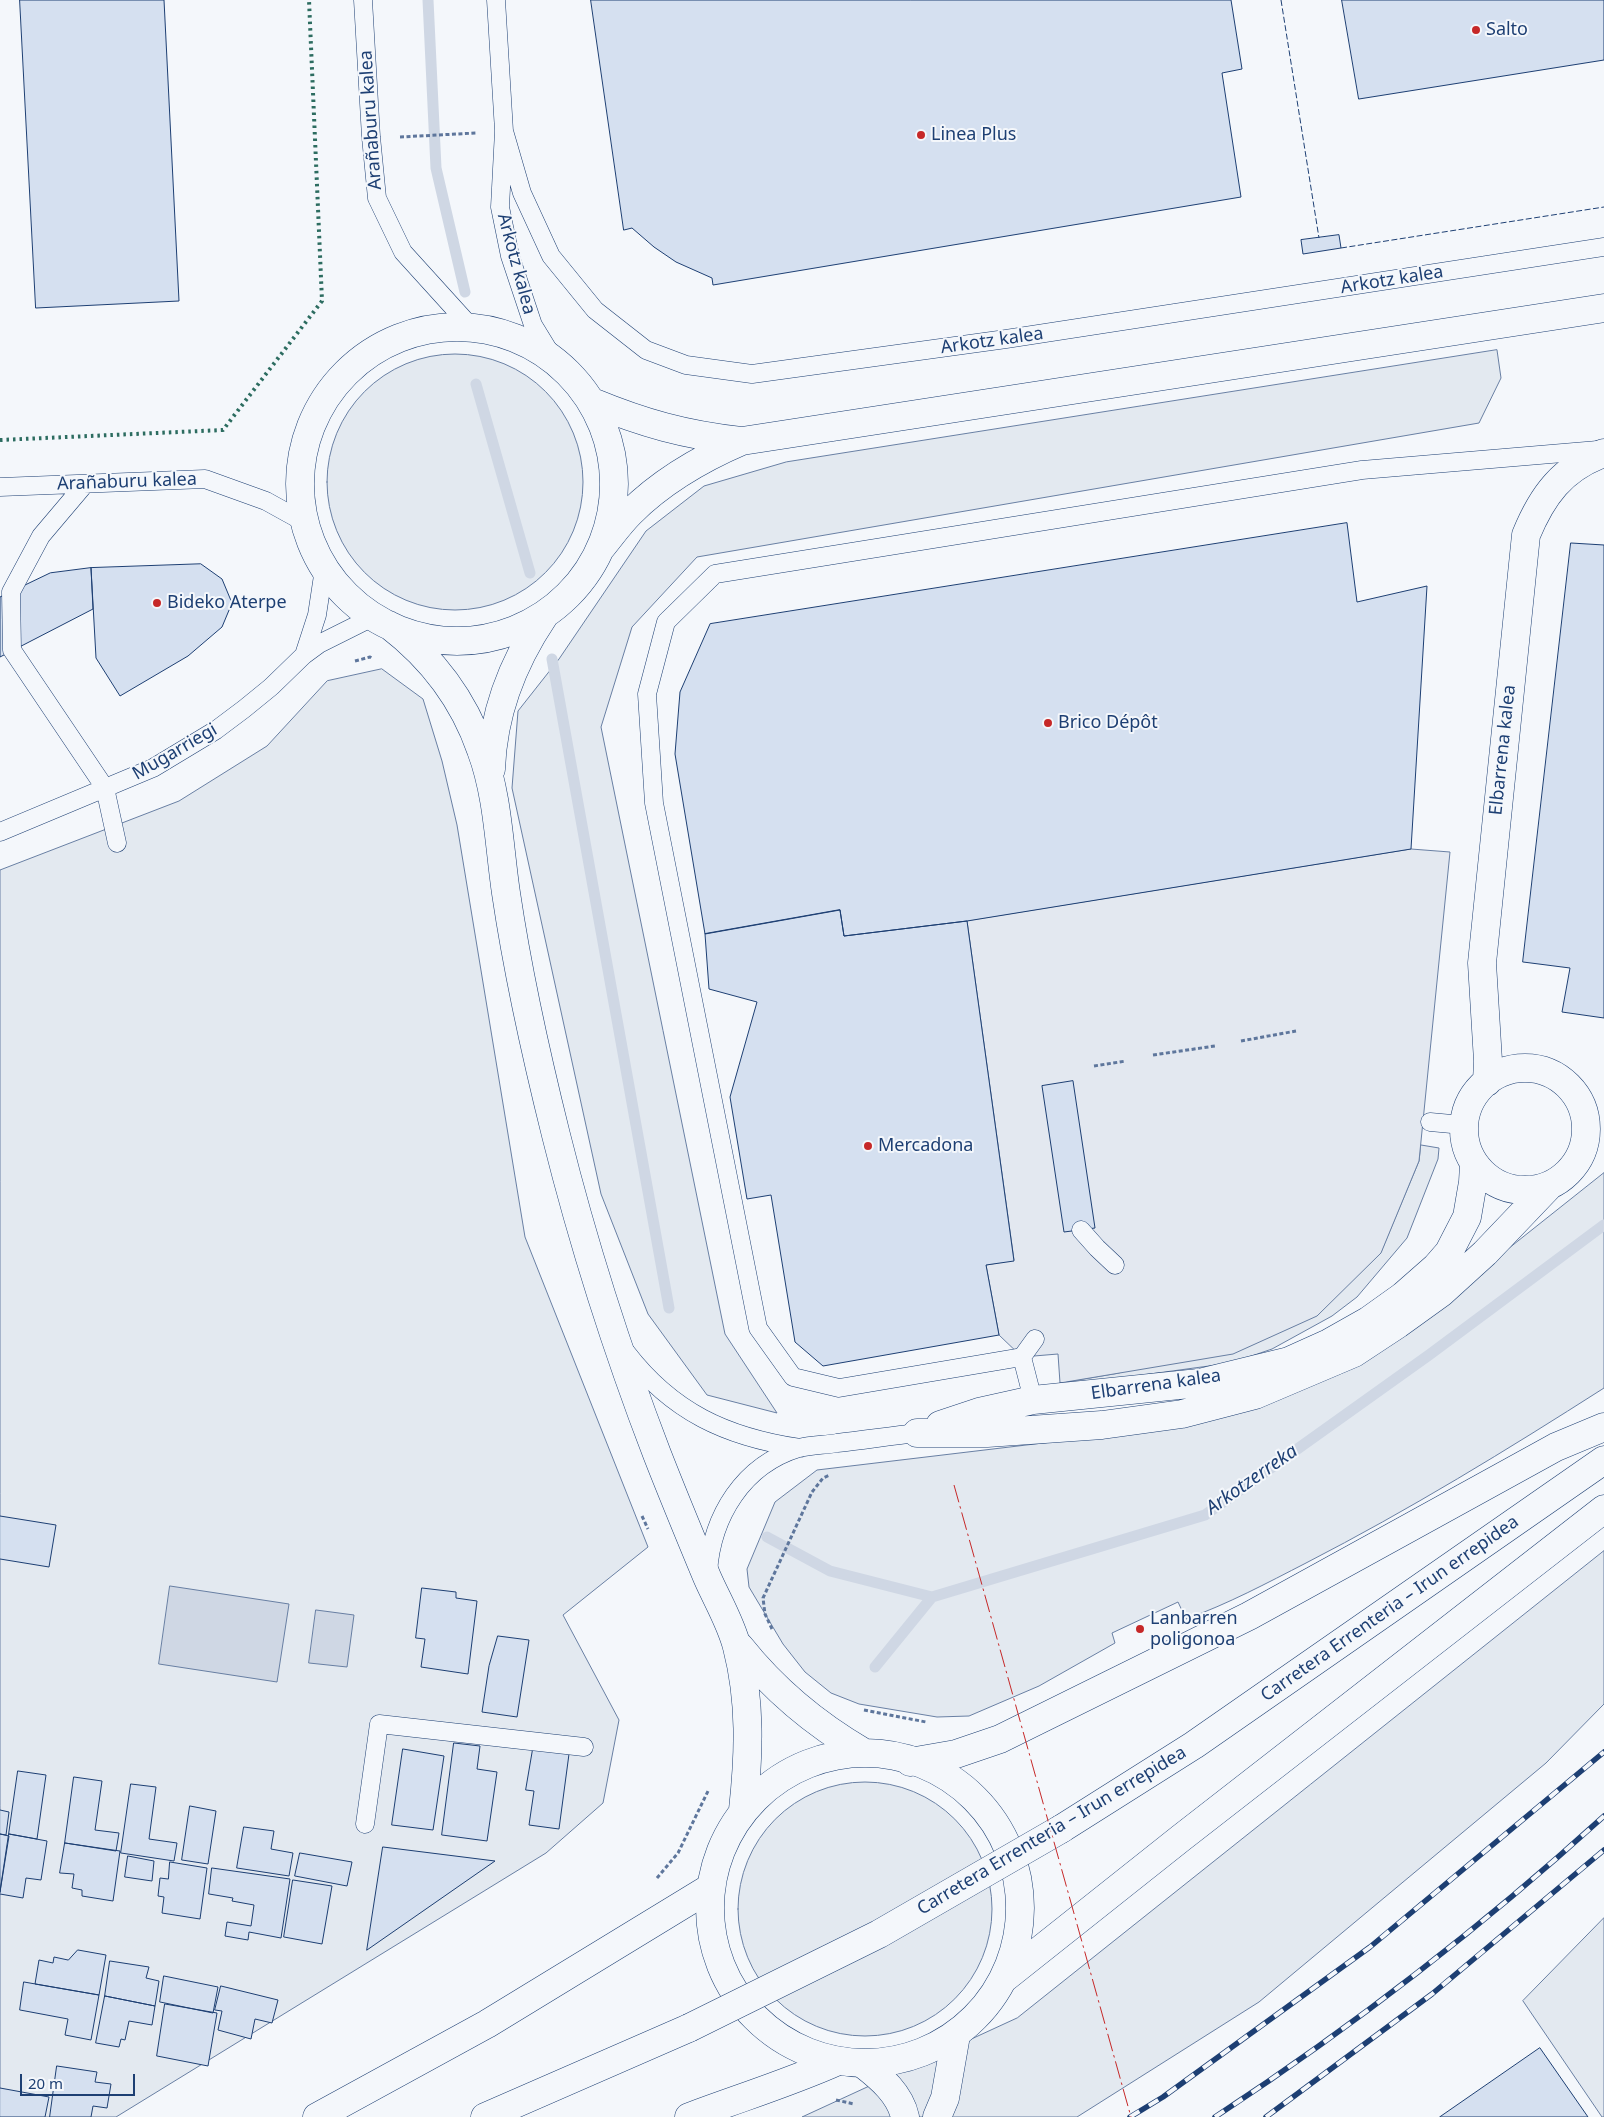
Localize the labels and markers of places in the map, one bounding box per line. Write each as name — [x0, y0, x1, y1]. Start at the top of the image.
place label: Salto — [1486, 19, 1528, 41]
marker: Salto — [1470, 24, 1482, 36]
place label: Linea Plus — [931, 124, 1016, 146]
marker: Linea Plus — [915, 129, 927, 141]
place label: Bideko Aterpe — [167, 592, 287, 614]
marker: Bideko Aterpe — [151, 597, 163, 609]
place label: Brico Dépôt — [1058, 712, 1158, 734]
marker: Brico Dépôt — [1042, 717, 1054, 729]
place label: Mercadona — [878, 1135, 973, 1157]
marker: Mercadona — [862, 1140, 874, 1152]
place label: Lanbarren poligonoa — [1150, 1608, 1238, 1650]
marker: Lanbarren poligonoa — [1134, 1623, 1146, 1635]

